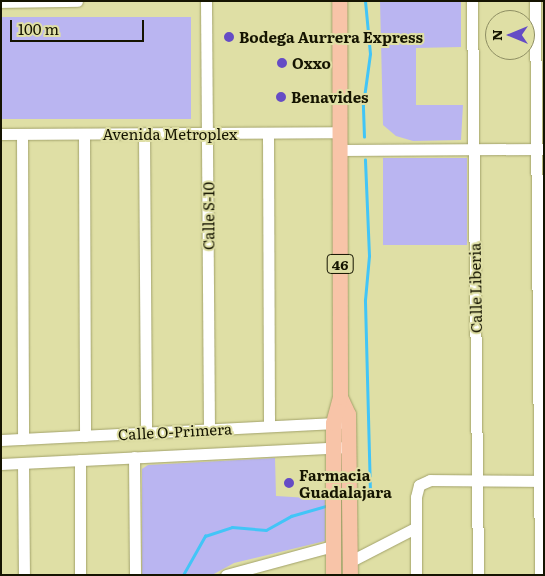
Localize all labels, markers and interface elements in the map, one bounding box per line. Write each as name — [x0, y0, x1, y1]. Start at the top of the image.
scale bar — [12, 10, 146, 42]
north arrow — [485, 10, 535, 60]
text: 100 m — [18, 17, 59, 40]
place label: Bodega Aurrera Express — [239, 28, 423, 46]
text: N — [486, 29, 506, 41]
marker: Bodega Aurrera Express — [223, 31, 235, 43]
place label: Oxxo — [292, 54, 331, 72]
marker: Oxxo — [276, 57, 288, 69]
place label: Benavides — [291, 88, 369, 106]
marker: Benavides — [275, 91, 287, 103]
street label: Avenida Metroplex — [103, 125, 237, 143]
street label: Calle S-10 — [199, 182, 217, 250]
street label: Calle Liberia — [465, 243, 485, 333]
road number: 46 — [326, 252, 354, 276]
street label: Calle O-Primera — [118, 419, 232, 443]
place label: Farmacia Guadalajara — [299, 465, 392, 500]
marker: Farmacia Guadalajara — [283, 477, 295, 489]

